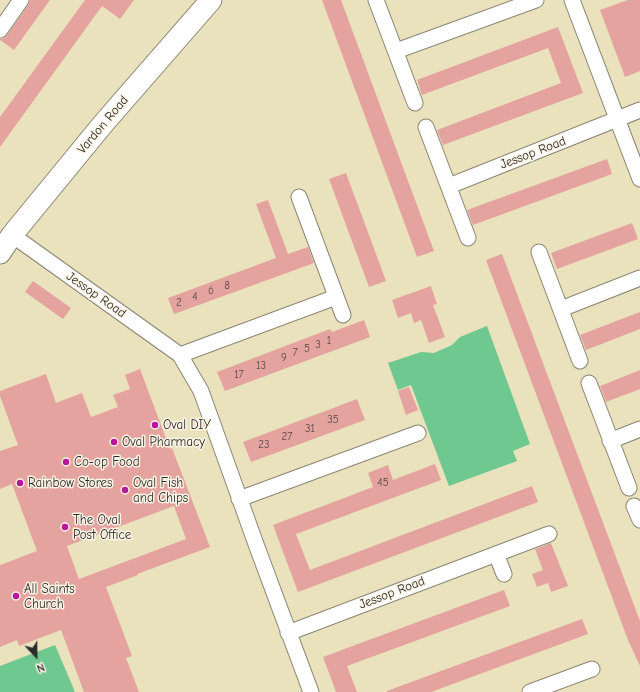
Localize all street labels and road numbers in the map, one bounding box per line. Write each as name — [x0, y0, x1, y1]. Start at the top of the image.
street label: Vardon Road — [74, 93, 132, 157]
street label: Jessop Road — [498, 133, 568, 173]
street label: Jessop Road — [63, 269, 129, 321]
street label: Jessop Road — [357, 573, 427, 613]

